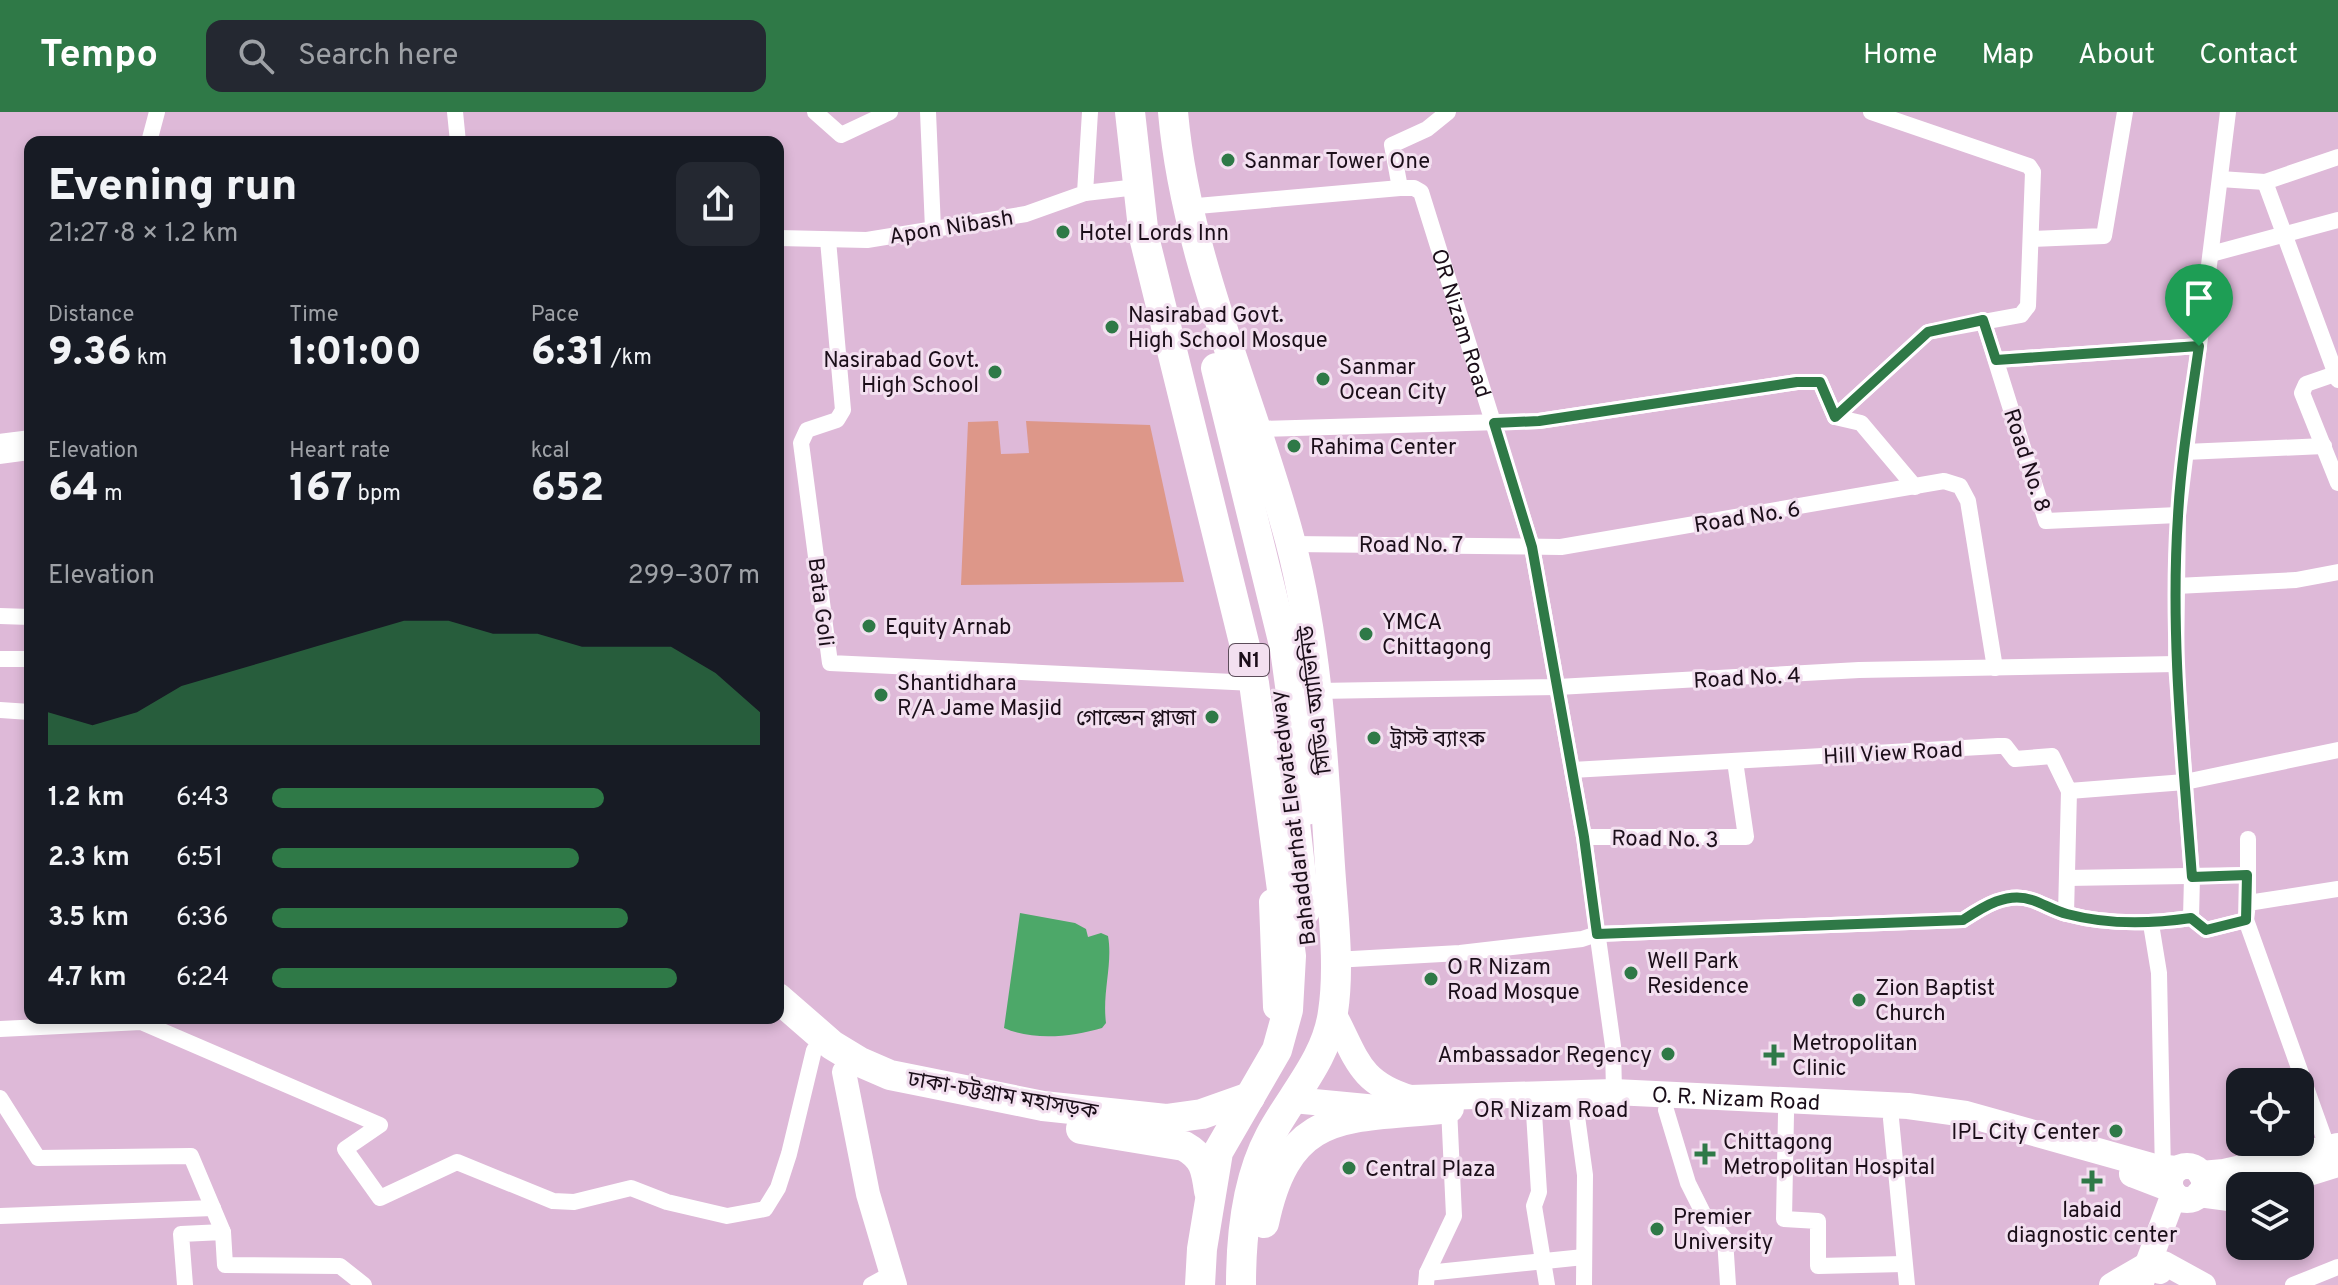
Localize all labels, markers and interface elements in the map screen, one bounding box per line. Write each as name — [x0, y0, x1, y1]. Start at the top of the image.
search box — [206, 20, 766, 92]
text: Tempo — [40, 32, 158, 81]
icon: search — [234, 34, 278, 78]
text: Search here — [298, 38, 458, 75]
text: Home — [1863, 38, 1937, 74]
text: Map — [1981, 38, 2034, 74]
text: About — [2078, 38, 2155, 74]
text: Contact — [2199, 38, 2298, 74]
place label: Sanmar Tower One — [1244, 149, 1430, 176]
marker: Sanmar Tower One — [1219, 151, 1237, 169]
text: Evening run — [48, 160, 297, 216]
button: share — [676, 162, 760, 246]
street label: Apon Nibash — [887, 205, 1016, 252]
text: 21:27 · 8 × 1.2 km — [48, 218, 238, 251]
place label: Hotel Lords Inn — [1079, 221, 1229, 248]
marker: Hotel Lords Inn — [1054, 223, 1072, 241]
street label: OR Nizam Road — [1424, 246, 1495, 401]
pin — [2165, 264, 2233, 346]
icon: arrive — [2177, 276, 2221, 320]
text: Distance — [48, 302, 134, 329]
text: Time — [289, 302, 339, 329]
text: Pace — [531, 302, 579, 329]
place label: Nasirabad Govt. High School Mosque — [1128, 303, 1328, 355]
marker: Nasirabad Govt. High School Mosque — [1103, 318, 1121, 336]
text: 9.36 — [48, 329, 132, 379]
text: 1:01:00 — [289, 329, 422, 379]
text: 6:31 — [531, 329, 606, 379]
text: km — [132, 345, 167, 372]
text: /km — [606, 345, 652, 372]
place label: Nasirabad Govt. High School — [823, 348, 979, 400]
place label: Sanmar Ocean City — [1339, 355, 1447, 407]
marker: Nasirabad Govt. High School — [986, 363, 1004, 381]
marker: Sanmar Ocean City — [1314, 370, 1332, 388]
street label: Road No. 8 — [1996, 406, 2055, 516]
place label: Rahima Center — [1310, 435, 1457, 462]
marker: Rahima Center — [1285, 437, 1303, 455]
text: Elevation — [48, 438, 138, 465]
text: Heart rate — [289, 438, 390, 465]
text: kcal — [531, 438, 570, 465]
text: 64 — [48, 465, 99, 515]
text: 167 — [289, 465, 352, 515]
text: 652 — [531, 465, 604, 515]
text: m — [99, 481, 123, 508]
text: bpm — [352, 481, 401, 508]
street label: Road No. 6 — [1692, 497, 1802, 540]
street label: Road No. 7 — [1359, 533, 1463, 560]
street label: Bata Goli — [801, 556, 838, 648]
text: Elevation — [48, 560, 155, 593]
text: 299–307 m — [628, 560, 760, 593]
place label: YMCA Chittagong — [1382, 610, 1492, 662]
place label: Equity Arnab — [885, 615, 1011, 642]
marker: Equity Arnab — [860, 617, 878, 635]
street label: সিডিএ অ্যাভিনিউ — [1293, 623, 1339, 777]
marker: YMCA Chittagong — [1357, 625, 1375, 643]
road number: N1 — [1229, 644, 1269, 676]
street label: Road No. 4 — [1693, 663, 1802, 696]
place label: Shantidhara R/A Jame Masjid — [897, 671, 1062, 723]
marker: Shantidhara R/A Jame Masjid — [872, 686, 890, 704]
street label: Bahaddarhat Elevatedway — [1265, 689, 1324, 947]
place label: গোল্ডেন প্লাজা — [1076, 706, 1197, 733]
marker: গোল্ডেন প্লাজা — [1203, 708, 1221, 726]
place label: ট্রাস্ট ব্যাংক — [1389, 726, 1486, 754]
marker: ট্রাস্ট ব্যাংক — [1365, 729, 1383, 747]
street label: Hill View Road — [1822, 737, 1964, 772]
text: 1.2 km — [48, 782, 125, 815]
text: 6:43 — [176, 782, 229, 815]
street label: Road No. 3 — [1611, 826, 1719, 855]
text: 2.3 km — [48, 842, 130, 875]
text: 6:51 — [176, 842, 223, 875]
text: 3.5 km — [48, 902, 129, 935]
text: 6:36 — [176, 902, 229, 935]
place label: Well Park Residence — [1647, 949, 1749, 1001]
place label: O R Nizam Road Mosque — [1447, 955, 1579, 1007]
text: 4.7 km — [48, 962, 127, 995]
text: 6:24 — [176, 962, 229, 995]
marker: Well Park Residence — [1622, 964, 1640, 982]
marker: O R Nizam Road Mosque — [1422, 970, 1440, 988]
place label: Zion Baptist Church — [1875, 976, 1995, 1028]
marker: Zion Baptist Church — [1850, 991, 1868, 1009]
place label: Metropolitan Clinic — [1792, 1031, 1918, 1083]
place label: Ambassador Regency — [1437, 1043, 1652, 1070]
marker: Metropolitan Clinic — [1763, 1044, 1785, 1066]
marker: Ambassador Regency — [1659, 1045, 1677, 1063]
street label: ঢাকা-চট্টগ্রাম মহাসড়ক — [904, 1065, 1100, 1127]
map controls — [2226, 1068, 2314, 1260]
button: locate — [2226, 1068, 2314, 1156]
street label: O. R. Nizam Road — [1651, 1083, 1821, 1118]
street label: OR Nizam Road — [1474, 1098, 1628, 1125]
place label: IPL City Center — [1951, 1120, 2100, 1147]
marker: IPL City Center — [2107, 1122, 2125, 1140]
place label: Chittagong Metropolitan Hospital — [1723, 1130, 1935, 1182]
marker: Chittagong Metropolitan Hospital — [1694, 1143, 1716, 1165]
place label: Central Plaza — [1365, 1157, 1495, 1184]
marker: Central Plaza — [1340, 1159, 1358, 1177]
marker: labaid diagnostic center — [2081, 1170, 2103, 1192]
button: layers — [2226, 1172, 2314, 1260]
place label: labaid diagnostic center — [2007, 1198, 2178, 1250]
place label: Premier University — [1673, 1205, 1773, 1257]
marker: Premier University — [1648, 1220, 1666, 1238]

